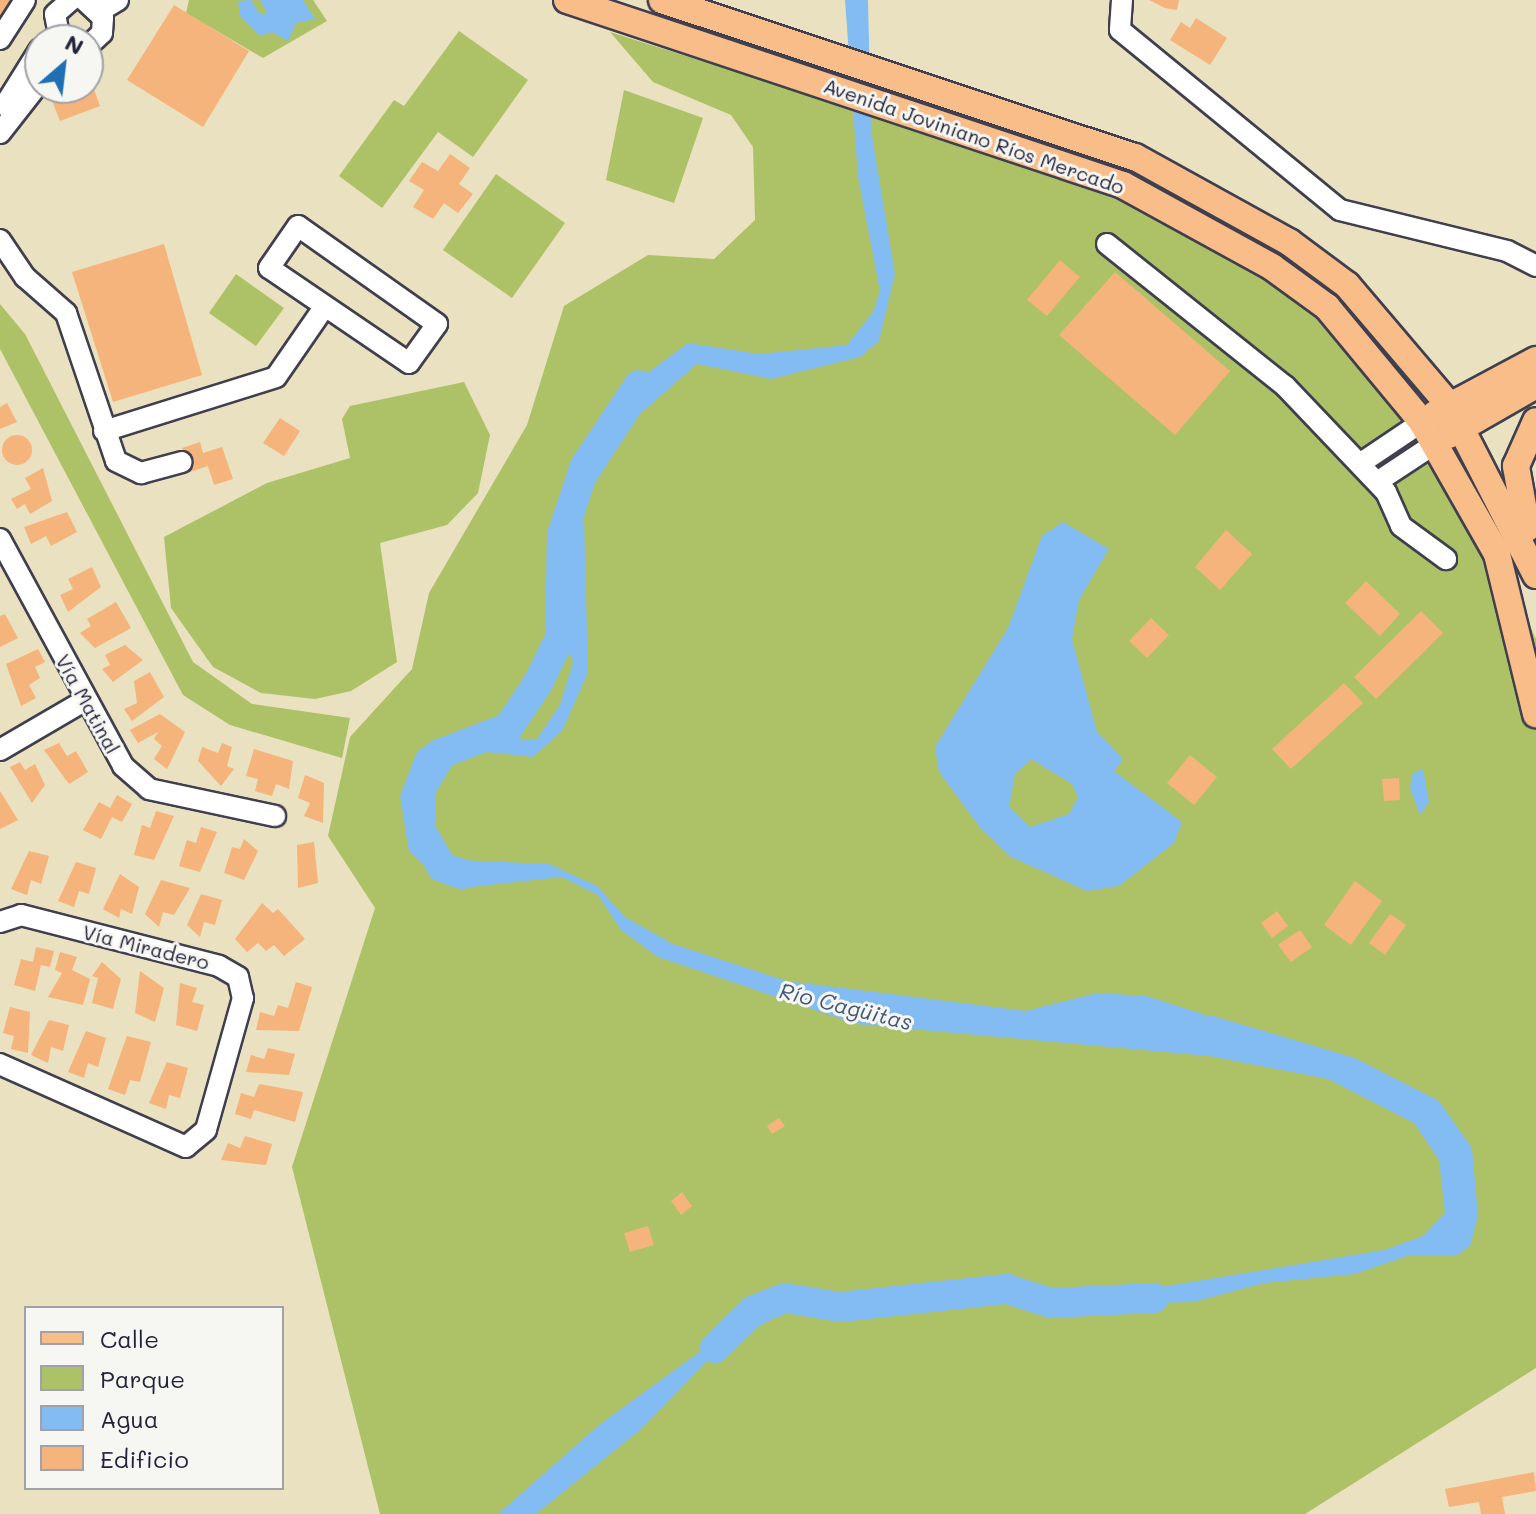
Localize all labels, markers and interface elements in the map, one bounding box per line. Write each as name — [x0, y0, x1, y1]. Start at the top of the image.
north arrow — [24, 24, 104, 104]
text: N — [60, 27, 89, 61]
street label: Avenida Joviniano Ríos Mercado — [821, 73, 1127, 199]
street label: Vía Matinal — [51, 650, 125, 758]
street label: Vía Miradero — [80, 920, 212, 974]
water label: Río Cagüitas — [777, 977, 915, 1035]
legend — [24, 1306, 284, 1490]
text: Calle — [100, 1323, 159, 1354]
text: Parque — [100, 1363, 185, 1394]
text: Agua — [100, 1403, 159, 1434]
text: Edificio — [100, 1443, 189, 1474]

